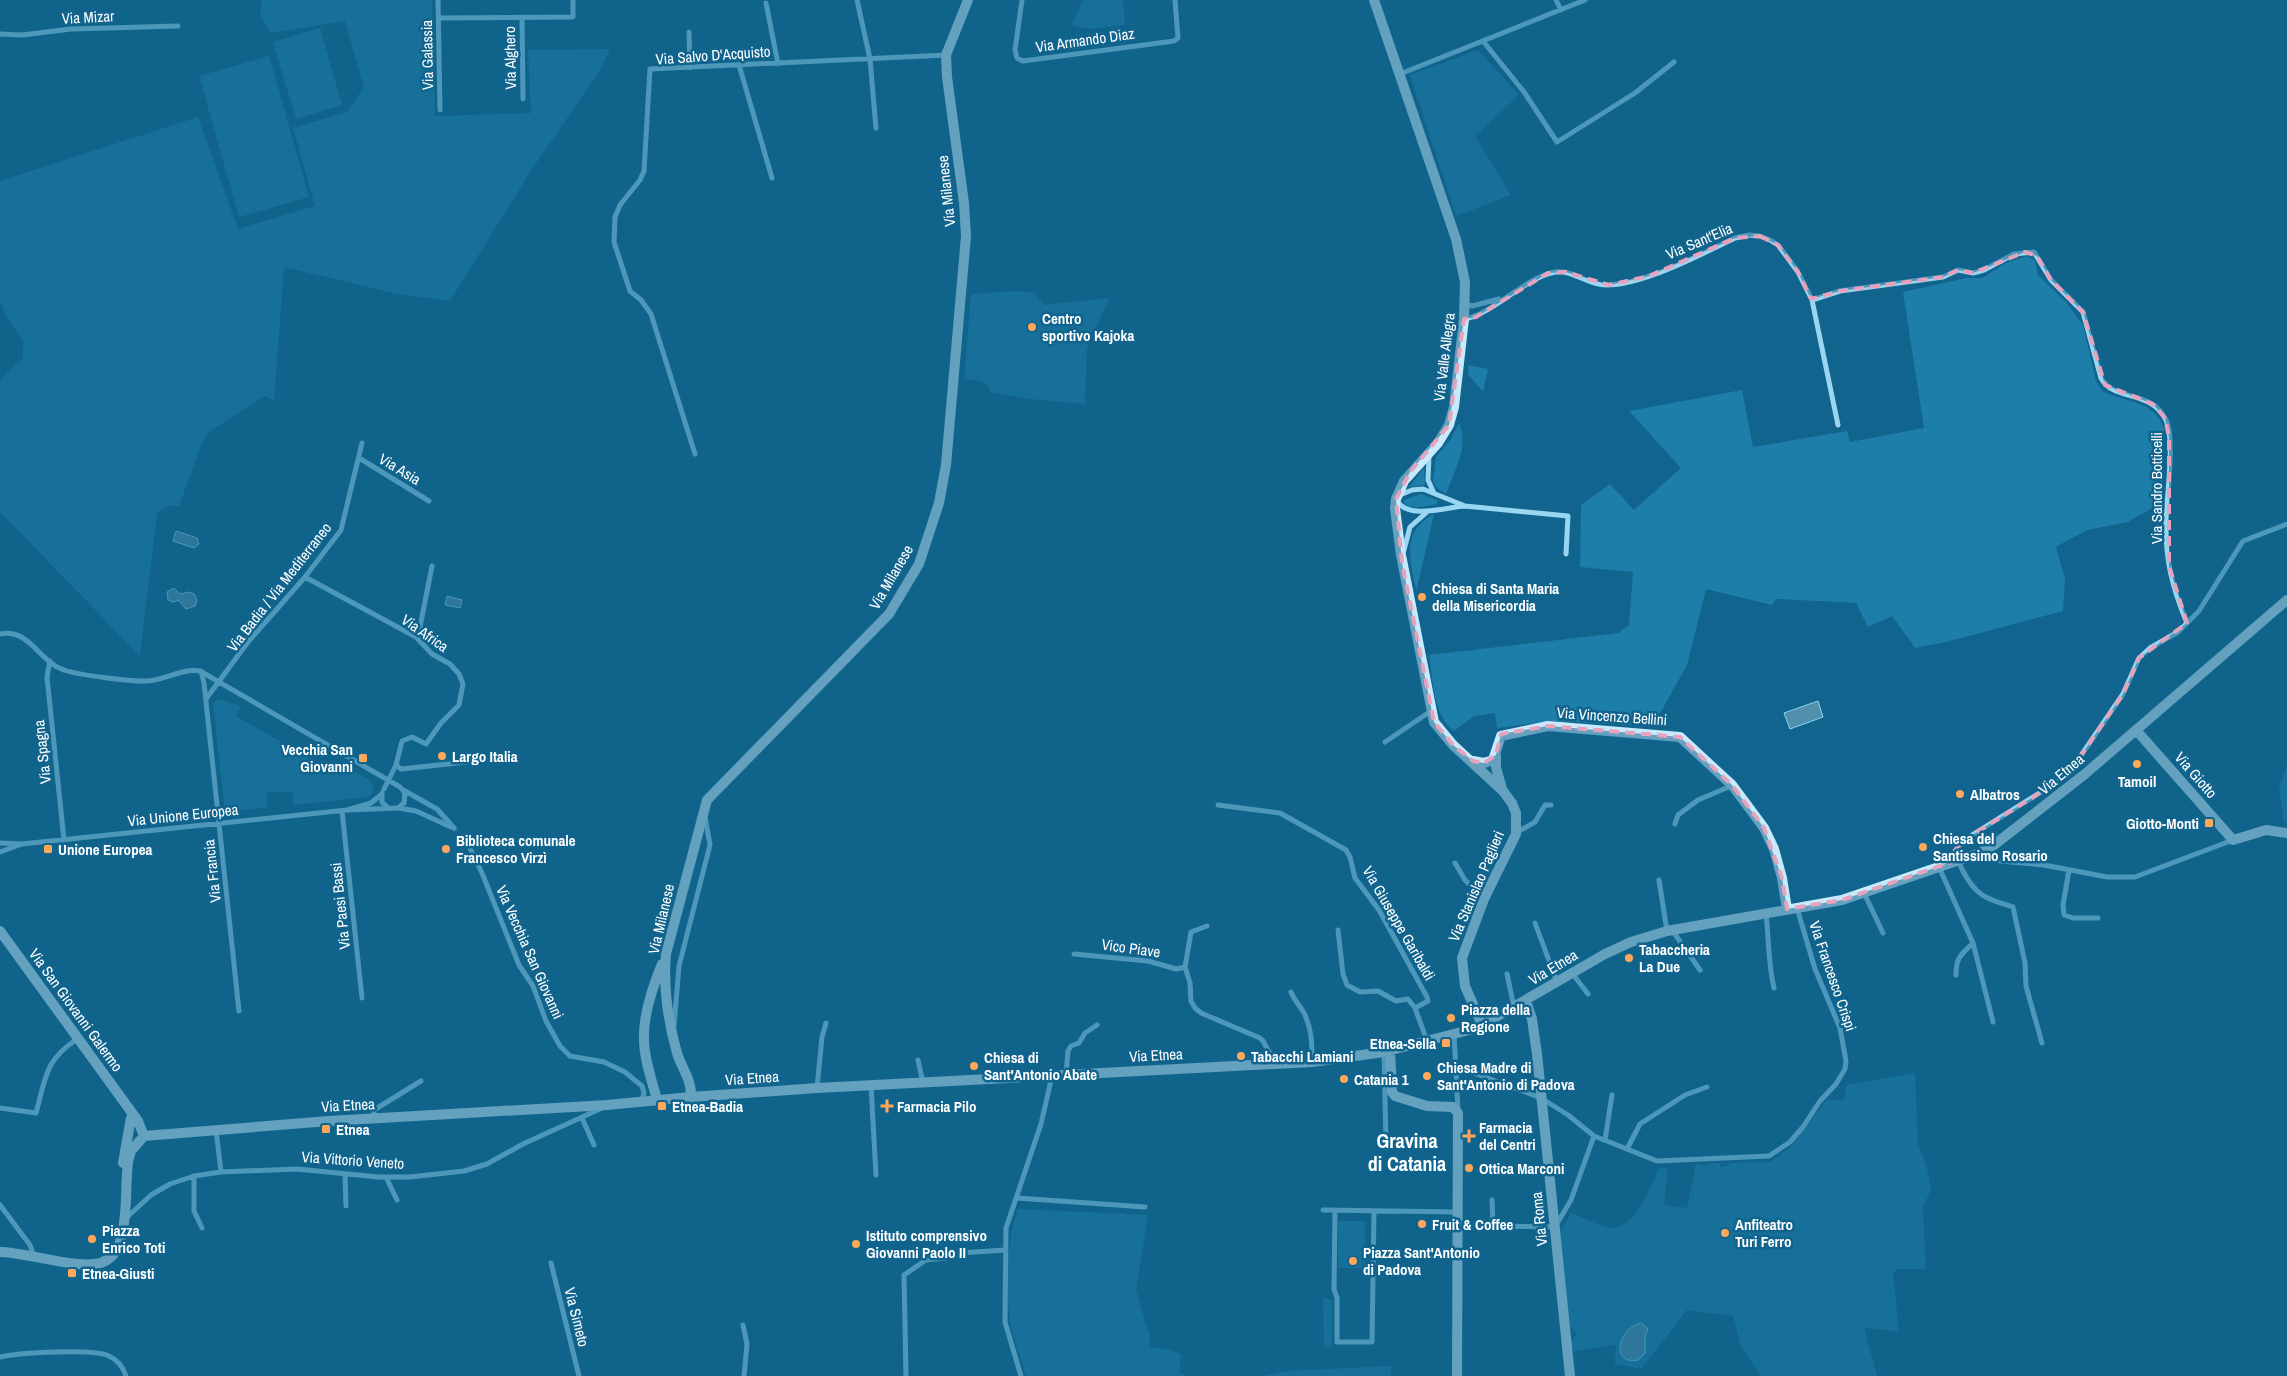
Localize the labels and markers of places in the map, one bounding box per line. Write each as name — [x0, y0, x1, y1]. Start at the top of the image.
place label: Centro sportivo Kajoka — [1042, 308, 1134, 346]
marker: Centro sportivo Kajoka — [1026, 321, 1038, 333]
place label: Chiesa di Santa Maria della Misericordia — [1432, 578, 1559, 616]
marker: Chiesa di Santa Maria della Misericordia — [1416, 591, 1428, 603]
place label: Vecchia San Giovanni — [281, 739, 353, 777]
place label: Largo Italia — [452, 746, 518, 767]
marker: Largo Italia — [436, 750, 448, 762]
marker: Vecchia San Giovanni — [357, 752, 369, 764]
marker: Tamoil — [2131, 758, 2143, 770]
place label: Tamoil — [2118, 771, 2156, 792]
place label: Albatros — [1970, 784, 2020, 805]
marker: Albatros — [1954, 788, 1966, 800]
place label: Giotto-Monti — [2126, 813, 2199, 834]
marker: Giotto-Monti — [2203, 817, 2215, 829]
place label: Chiesa del Santissimo Rosario — [1933, 828, 2048, 866]
place label: Biblioteca comunale Francesco Virzì — [456, 830, 576, 868]
place label: Unione Europea — [58, 839, 152, 860]
marker: Chiesa del Santissimo Rosario — [1917, 841, 1929, 853]
marker: Unione Europea — [42, 843, 54, 855]
marker: Biblioteca comunale Francesco Virzì — [440, 843, 452, 855]
place label: Tabaccheria La Due — [1639, 939, 1710, 977]
marker: Tabaccheria La Due — [1623, 952, 1635, 964]
place label: Piazza della Regione — [1461, 999, 1530, 1037]
marker: Piazza della Regione — [1445, 1012, 1457, 1024]
place label: Etnea-Sella — [1370, 1033, 1436, 1054]
marker: Etnea-Sella — [1440, 1037, 1452, 1049]
place label: Tabacchi Lamiani — [1251, 1046, 1353, 1067]
place label: Chiesa di Sant'Antonio Abate — [984, 1047, 1097, 1085]
marker: Tabacchi Lamiani — [1235, 1050, 1247, 1062]
place label: Chiesa Madre di Sant'Antonio di Padova — [1437, 1057, 1575, 1095]
marker: Chiesa di Sant'Antonio Abate — [968, 1060, 980, 1072]
place label: Catania 1 — [1354, 1069, 1409, 1090]
marker: Chiesa Madre di Sant'Antonio di Padova — [1421, 1070, 1433, 1082]
marker: Catania 1 — [1338, 1073, 1350, 1085]
place label: Etnea-Badia — [672, 1096, 743, 1117]
place label: Farmacia Pilo — [897, 1096, 976, 1117]
marker: Etnea-Badia — [656, 1100, 668, 1112]
marker: Farmacia Pilo — [881, 1100, 893, 1112]
place label: Farmacia del Centri — [1479, 1117, 1536, 1155]
place label: Etnea — [336, 1119, 370, 1140]
marker: Etnea — [320, 1123, 332, 1135]
marker: Farmacia del Centri — [1463, 1130, 1475, 1142]
place label: Ottica Marconi — [1479, 1158, 1564, 1179]
marker: Ottica Marconi — [1463, 1162, 1475, 1174]
place label: Fruit & Coffee — [1432, 1214, 1513, 1235]
place label: Anfiteatro Turi Ferro — [1735, 1214, 1793, 1252]
marker: Fruit & Coffee — [1416, 1218, 1428, 1230]
place label: Piazza Enrico Toti — [102, 1220, 165, 1258]
place label: Istituto comprensivo Giovanni Paolo II — [866, 1225, 987, 1263]
marker: Anfiteatro Turi Ferro — [1719, 1227, 1731, 1239]
marker: Piazza Enrico Toti — [86, 1233, 98, 1245]
marker: Istituto comprensivo Giovanni Paolo II — [850, 1238, 862, 1250]
place label: Piazza Sant'Antonio di Padova — [1363, 1242, 1480, 1280]
marker: Piazza Sant'Antonio di Padova — [1347, 1255, 1359, 1267]
place label: Etnea-Giusti — [82, 1263, 154, 1284]
marker: Etnea-Giusti — [66, 1267, 78, 1279]

